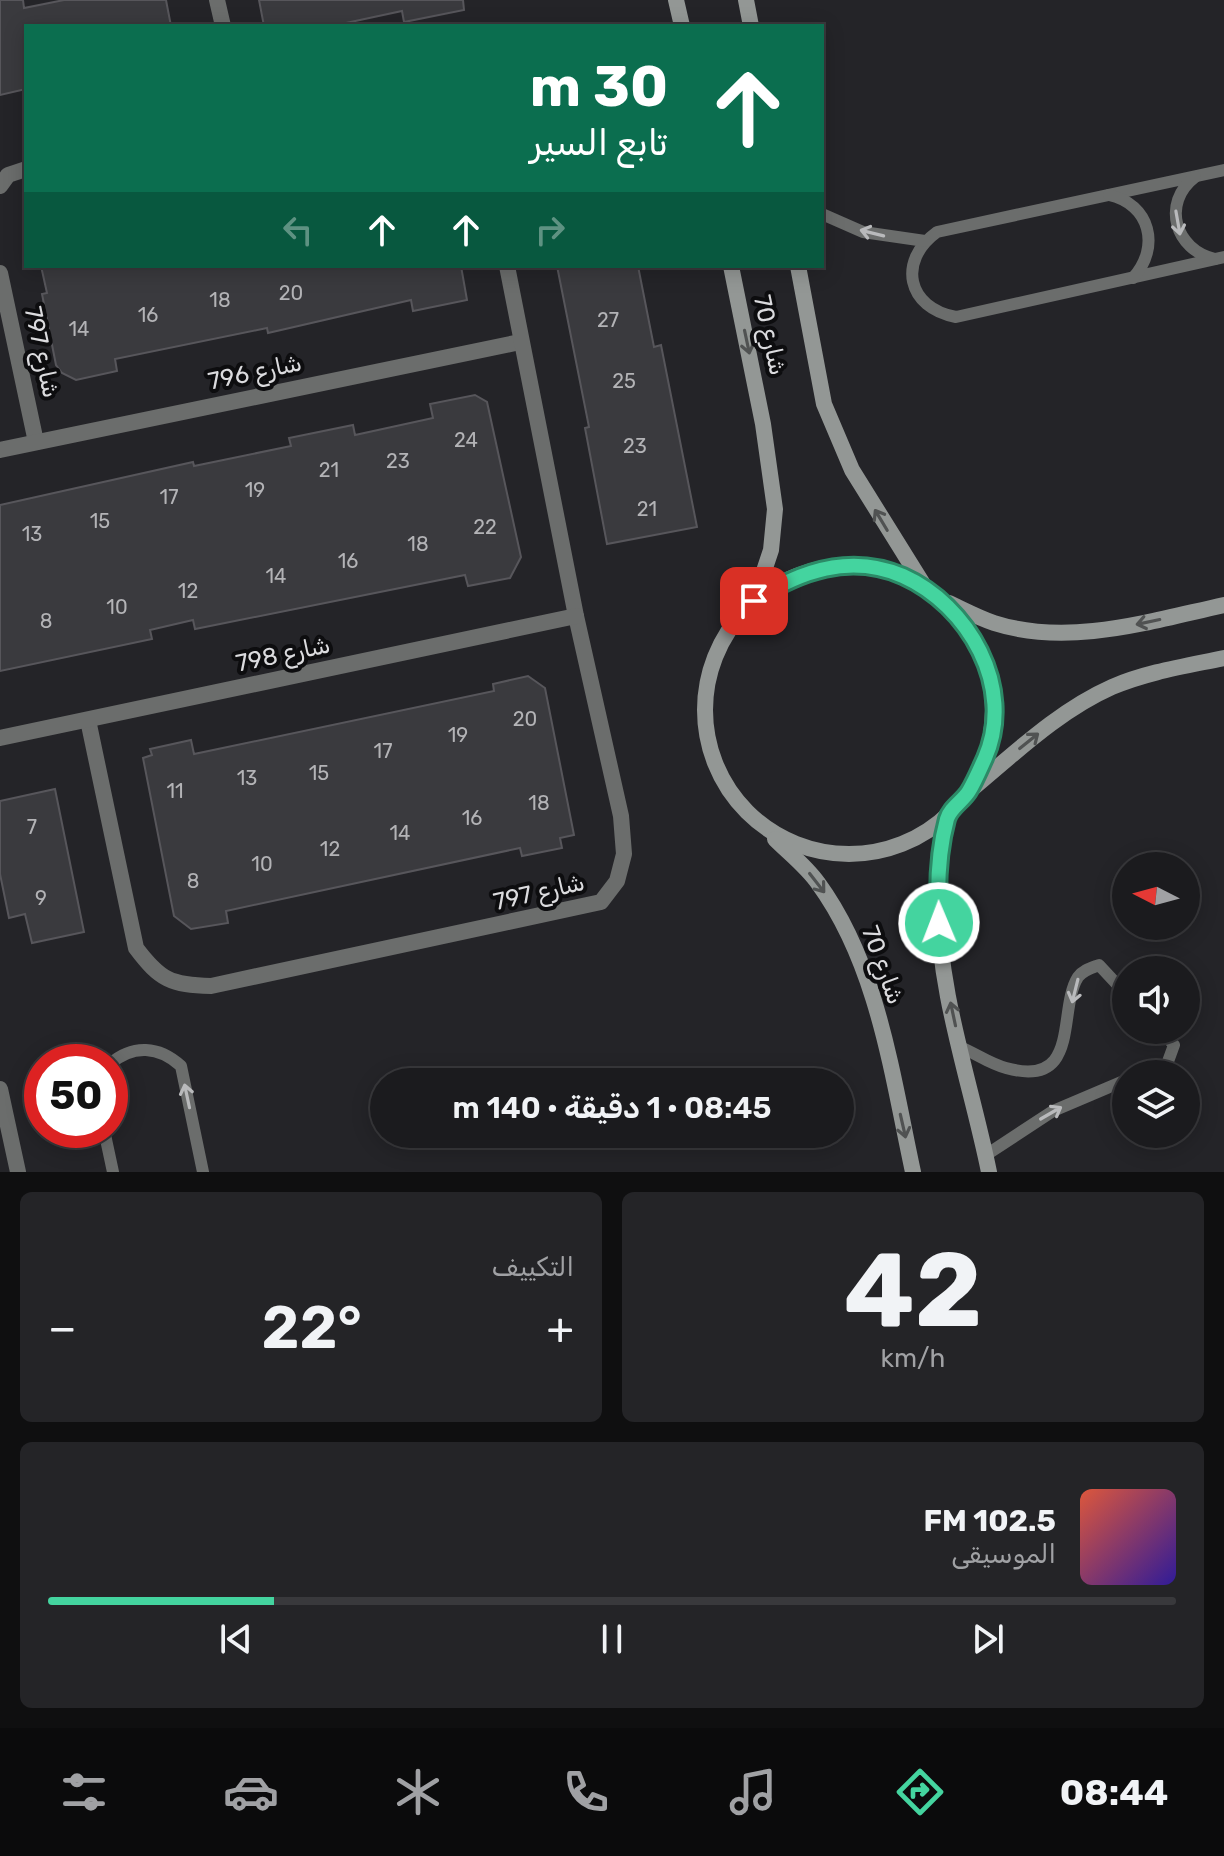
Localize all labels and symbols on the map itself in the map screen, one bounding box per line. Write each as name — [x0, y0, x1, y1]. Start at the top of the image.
one-way arrow — [1172, 210, 1187, 236]
one-way arrow — [859, 225, 885, 240]
house number: 20 — [279, 281, 303, 305]
house number: 18 — [209, 288, 231, 312]
street label: شارع 70 — [746, 292, 792, 378]
house number: 16 — [138, 303, 158, 327]
street label: شارع 797 — [17, 304, 65, 401]
house number: 27 — [597, 308, 619, 332]
house number: 14 — [69, 317, 89, 341]
one-way arrow — [740, 329, 755, 355]
street label: شارع 796 — [206, 348, 305, 398]
house number: 25 — [612, 369, 636, 393]
house number: 24 — [454, 428, 478, 452]
house number: 23 — [623, 434, 647, 458]
house number: 23 — [386, 449, 410, 473]
house number: 21 — [319, 458, 339, 482]
house number: 19 — [245, 478, 265, 502]
house number: 17 — [160, 485, 178, 509]
house number: 21 — [637, 497, 657, 521]
house number: 15 — [90, 509, 110, 533]
one-way arrow — [873, 509, 889, 532]
house number: 22 — [473, 515, 497, 539]
house number: 13 — [22, 522, 42, 546]
house number: 18 — [407, 532, 429, 556]
house number: 16 — [338, 549, 358, 573]
house number: 14 — [266, 564, 286, 588]
pin — [720, 567, 788, 635]
house number: 12 — [178, 579, 198, 603]
house number: 10 — [106, 595, 128, 619]
house number: 8 — [40, 609, 52, 633]
one-way arrow — [1135, 615, 1161, 630]
street label: شارع 798 — [233, 630, 333, 680]
house number: 20 — [513, 707, 537, 731]
house number: 19 — [448, 723, 468, 747]
one-way arrow — [1018, 733, 1039, 751]
house number: 17 — [374, 739, 392, 763]
house number: 15 — [309, 761, 329, 785]
house number: 13 — [237, 766, 257, 790]
house number: 11 — [166, 779, 184, 803]
house number: 18 — [528, 791, 550, 815]
house number: 16 — [462, 806, 482, 830]
house number: 7 — [27, 815, 37, 839]
house number: 14 — [390, 821, 410, 845]
house number: 12 — [320, 837, 340, 861]
house number: 10 — [251, 852, 273, 876]
north arrow — [1112, 852, 1200, 940]
street label: شارع 797 — [491, 868, 588, 918]
house number: 8 — [187, 869, 199, 893]
one-way arrow — [808, 872, 825, 893]
position arrow — [897, 881, 981, 965]
house number: 9 — [35, 886, 47, 910]
street label: شارع 70 — [854, 922, 910, 1009]
one-way arrow — [1067, 977, 1082, 1003]
one-way arrow — [945, 1002, 960, 1027]
speed limit sign: 50 — [24, 1044, 128, 1148]
one-way arrow — [179, 1083, 194, 1109]
one-way arrow — [1039, 1105, 1062, 1121]
one-way arrow — [896, 1112, 911, 1138]

